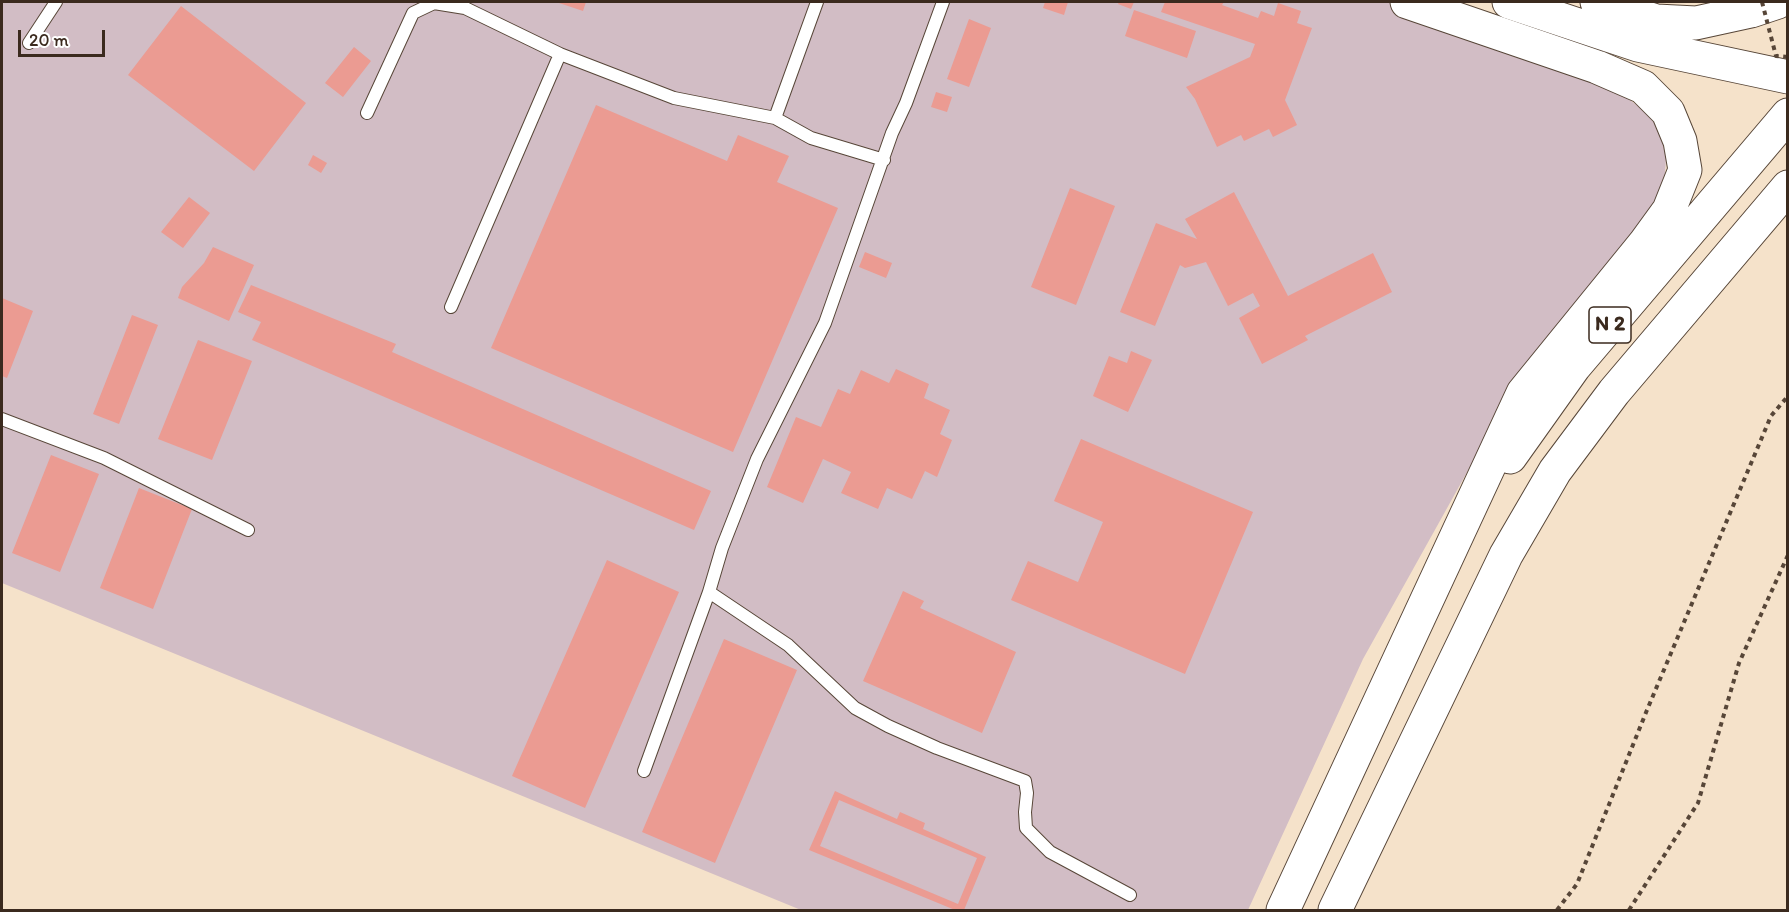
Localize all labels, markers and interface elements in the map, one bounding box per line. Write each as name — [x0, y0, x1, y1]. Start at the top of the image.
scale bar — [21, 18, 108, 56]
text: 20 m — [29, 29, 69, 51]
road number: N 2 — [1589, 307, 1631, 343]

